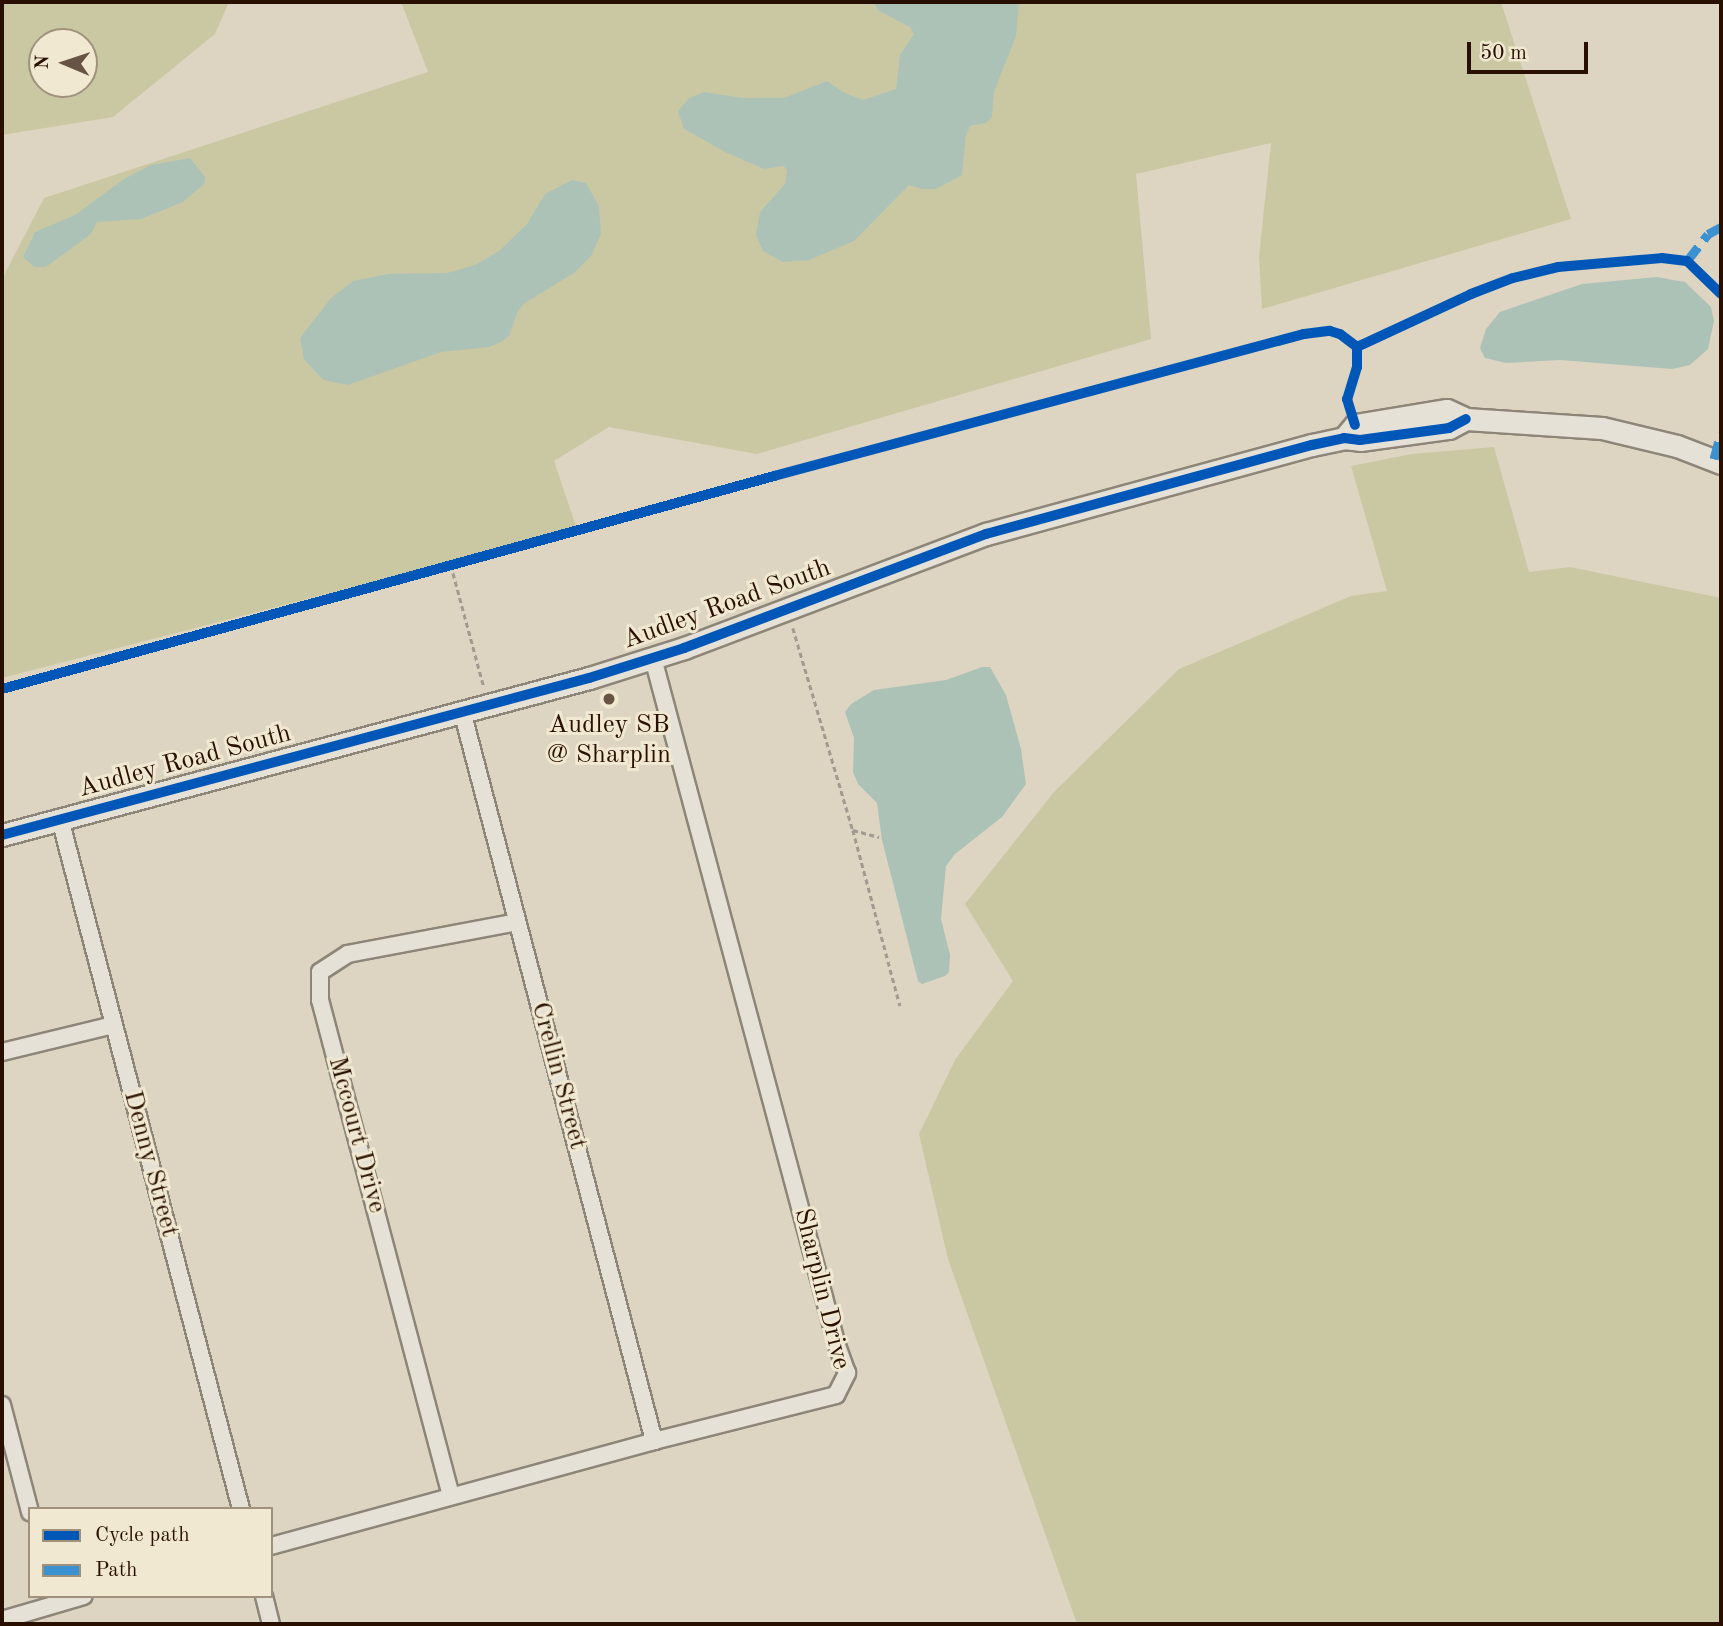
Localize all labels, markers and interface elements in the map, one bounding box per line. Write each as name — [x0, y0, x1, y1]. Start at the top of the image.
north arrow — [28, 28, 98, 98]
scale bar — [1471, 28, 1592, 72]
text: 50 m — [1480, 43, 1527, 64]
text: N — [34, 55, 53, 70]
street label: Audley Road South — [619, 553, 835, 657]
marker: Audley SB @ Sharplin — [601, 691, 617, 707]
place label: Audley SB @ Sharplin — [547, 710, 671, 772]
street label: Audley Road South — [75, 719, 295, 805]
street label: Crellin Street — [523, 999, 593, 1153]
street label: Mccourt Drive — [320, 1053, 392, 1217]
street label: Denny Street — [115, 1087, 185, 1241]
street label: Sharplin Drive — [786, 1205, 856, 1373]
legend — [28, 1507, 273, 1598]
text: Cycle path — [95, 1525, 190, 1546]
text: Path — [95, 1560, 138, 1581]

